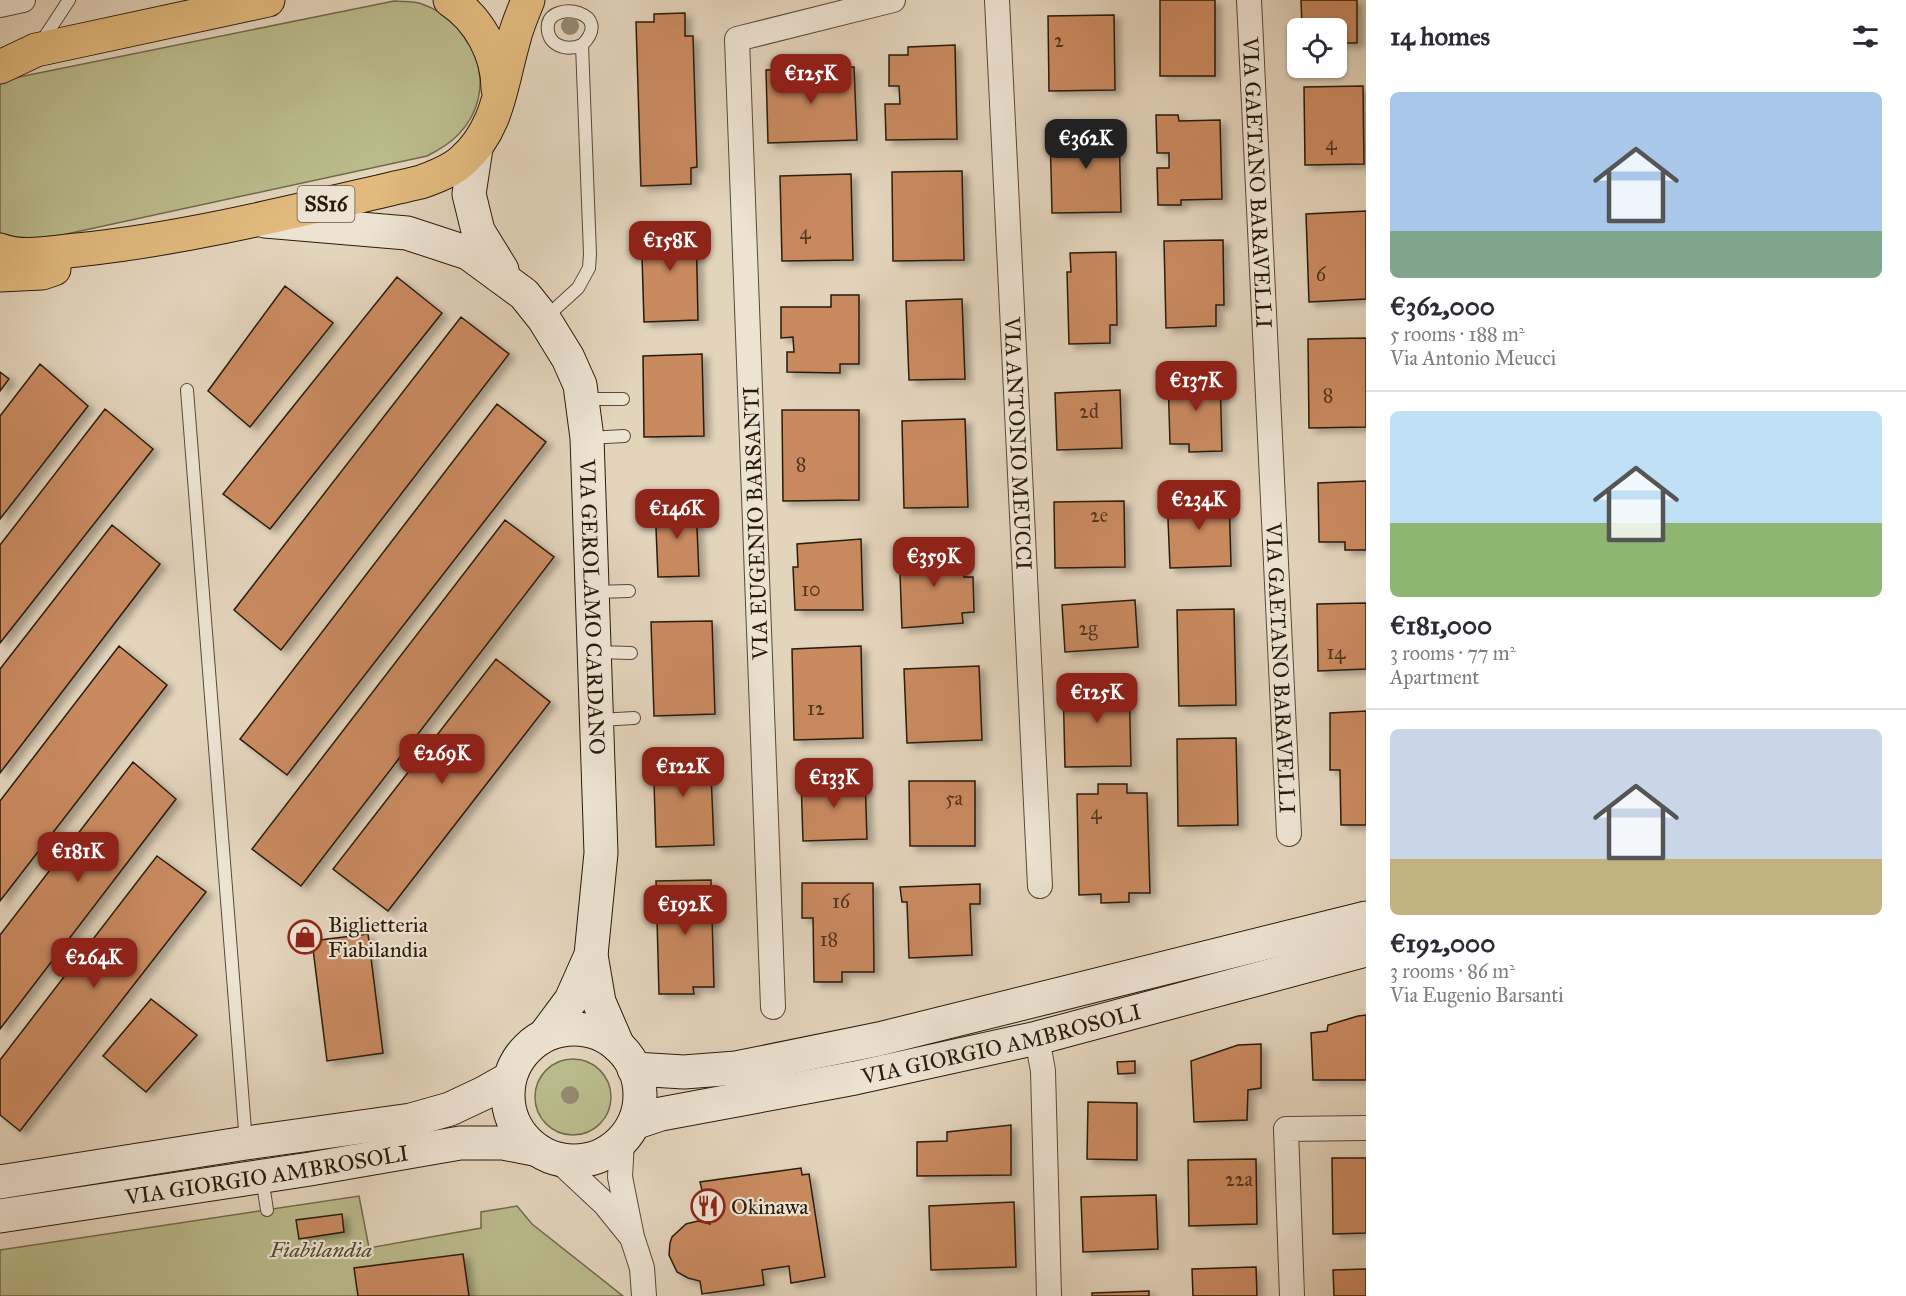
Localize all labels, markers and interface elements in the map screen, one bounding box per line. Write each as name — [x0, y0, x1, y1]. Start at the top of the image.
map controls — [1287, 18, 1347, 78]
button: locate — [1287, 18, 1347, 78]
text: 14 homes — [1390, 20, 1490, 52]
icon: filters — [1849, 20, 1882, 53]
house number: 2 — [1054, 28, 1064, 52]
street label: VIA GAETANO BARAVELLI — [1237, 36, 1278, 329]
pin: €125K — [769, 54, 853, 105]
text: €125K — [784, 61, 838, 85]
pin: €362K — [1044, 119, 1128, 170]
text: €362K — [1059, 126, 1113, 150]
house number: 4 — [1325, 131, 1337, 155]
icon: home — [1582, 131, 1690, 239]
road number: SS16 — [298, 186, 354, 222]
house number: 4 — [799, 220, 811, 244]
pin: €158K — [628, 221, 712, 272]
text: €158K — [643, 228, 697, 252]
house number: 6 — [1316, 262, 1327, 286]
text: €362,000 — [1390, 290, 1495, 322]
street label: VIA ANTONIO MEUCCI — [998, 315, 1038, 571]
text: 5 rooms · 188 m² — [1390, 322, 1525, 346]
text: Via Antonio Meucci — [1390, 346, 1556, 370]
pin: €137K — [1154, 361, 1238, 412]
text: €137K — [1170, 368, 1222, 392]
house number: 8 — [1323, 383, 1333, 407]
street label: VIA EUGENIO BARSANTI — [737, 386, 774, 661]
house number: 2d — [1079, 399, 1099, 423]
icon: home — [1582, 450, 1690, 558]
house number: 8 — [796, 452, 806, 476]
street label: VIA GEROLAMO CARDANO — [574, 458, 611, 755]
pin: €234K — [1157, 480, 1241, 531]
text: €234K — [1171, 487, 1227, 511]
pin: €146K — [635, 489, 719, 540]
text: €146K — [649, 496, 705, 520]
house number: 2e — [1090, 503, 1108, 527]
street label: VIA GAETANO BARAVELLI — [1260, 521, 1301, 815]
pin: €359K — [892, 537, 976, 588]
text: €359K — [907, 544, 961, 568]
house number: 10 — [801, 577, 821, 601]
text: €181,000 — [1390, 609, 1492, 641]
house number: 2g — [1078, 616, 1098, 641]
house number: 14 — [1326, 640, 1346, 664]
text: 3 rooms · 77 m² — [1390, 641, 1515, 665]
text: Apartment — [1390, 665, 1479, 689]
pin: €125K — [1055, 673, 1139, 724]
text: €125K — [1070, 680, 1124, 704]
house number: 12 — [807, 696, 825, 720]
pin: €269K — [400, 734, 484, 785]
text: €269K — [413, 741, 471, 765]
pin: €122K — [641, 747, 725, 798]
text: €122K — [656, 754, 710, 778]
pin: €133K — [792, 758, 876, 809]
text: €133K — [809, 765, 859, 789]
icon: home — [1582, 768, 1690, 876]
house number: 5a — [945, 786, 963, 810]
house number: 4 — [1090, 800, 1102, 824]
pin: €181K — [36, 832, 120, 883]
text: €181K — [52, 839, 104, 863]
pin: €192K — [643, 885, 727, 936]
house number: 16 — [832, 889, 851, 913]
text: €192K — [658, 892, 712, 916]
place label: Biglietteria Fiabilandia — [328, 911, 429, 963]
shop icon: Biglietteria Fiabilandia — [287, 919, 323, 955]
house number: 18 — [820, 927, 838, 951]
text: €192,000 — [1390, 927, 1495, 959]
pin: €264K — [52, 938, 136, 989]
text: €264K — [65, 945, 123, 969]
text: 3 rooms · 86 m² — [1390, 959, 1515, 983]
text: Via Eugenio Barsanti — [1390, 983, 1564, 1007]
street label: VIA GIORGIO AMBROSOLI — [858, 998, 1144, 1090]
street label: VIA GIORGIO AMBROSOLI — [122, 1139, 411, 1211]
house number: 22a — [1225, 1167, 1254, 1191]
restaurant icon: Okinawa — [690, 1188, 726, 1224]
place label: Okinawa — [731, 1193, 809, 1220]
park label: Fiabilandia — [269, 1236, 372, 1263]

